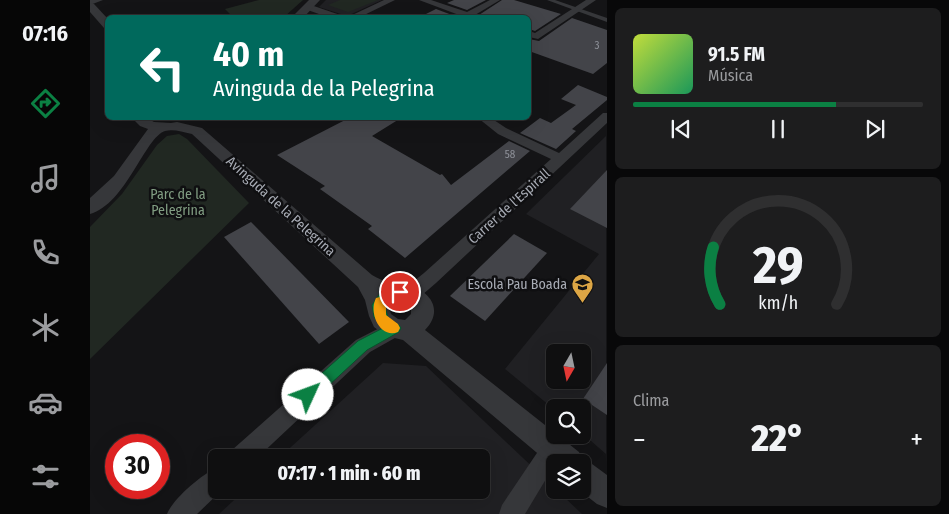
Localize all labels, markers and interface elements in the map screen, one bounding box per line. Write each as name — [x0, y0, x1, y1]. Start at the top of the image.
text: 07:16 — [22, 20, 68, 47]
text: 40 m — [213, 33, 284, 75]
icon: left — [130, 35, 195, 100]
house number: 3 — [595, 39, 600, 52]
text: 91.5 FM — [708, 43, 765, 66]
text: Música — [708, 66, 753, 85]
text: Avinguda de la Pelegrina — [213, 75, 435, 102]
icon: directions — [28, 86, 63, 121]
icon: previous — [667, 115, 695, 143]
icon: pause — [764, 115, 792, 143]
icon: next — [861, 115, 889, 143]
house number: 58 — [505, 148, 516, 161]
street label: Avinguda de la Pelegrina — [223, 153, 339, 260]
icon: music — [28, 161, 63, 196]
street label: Carrer de l'Espirall — [465, 165, 554, 248]
park label: Parc de la Pelegrina — [150, 186, 206, 219]
text: 29 — [752, 234, 803, 297]
icon: phone — [28, 235, 63, 270]
pin — [379, 271, 421, 313]
school or university icon: Escola Pau Boada — [571, 272, 595, 303]
place label: Escola Pau Boada — [467, 276, 567, 293]
icon: arrive — [386, 278, 414, 306]
text: km/h — [758, 292, 798, 314]
icon: climate — [28, 310, 63, 345]
north arrow — [546, 344, 591, 389]
map controls — [546, 344, 591, 499]
position arrow — [281, 368, 333, 420]
icon: car — [28, 385, 63, 420]
text: Clima — [633, 391, 669, 410]
button: search — [546, 399, 591, 444]
text: 22° — [751, 415, 805, 461]
text: − — [633, 423, 646, 456]
text: + — [910, 423, 923, 456]
speed limit sign: 30 — [105, 434, 170, 499]
button: layers — [546, 454, 591, 499]
icon: filters — [28, 459, 63, 494]
text: 07:17 · 1 min · 60 m — [278, 462, 420, 485]

